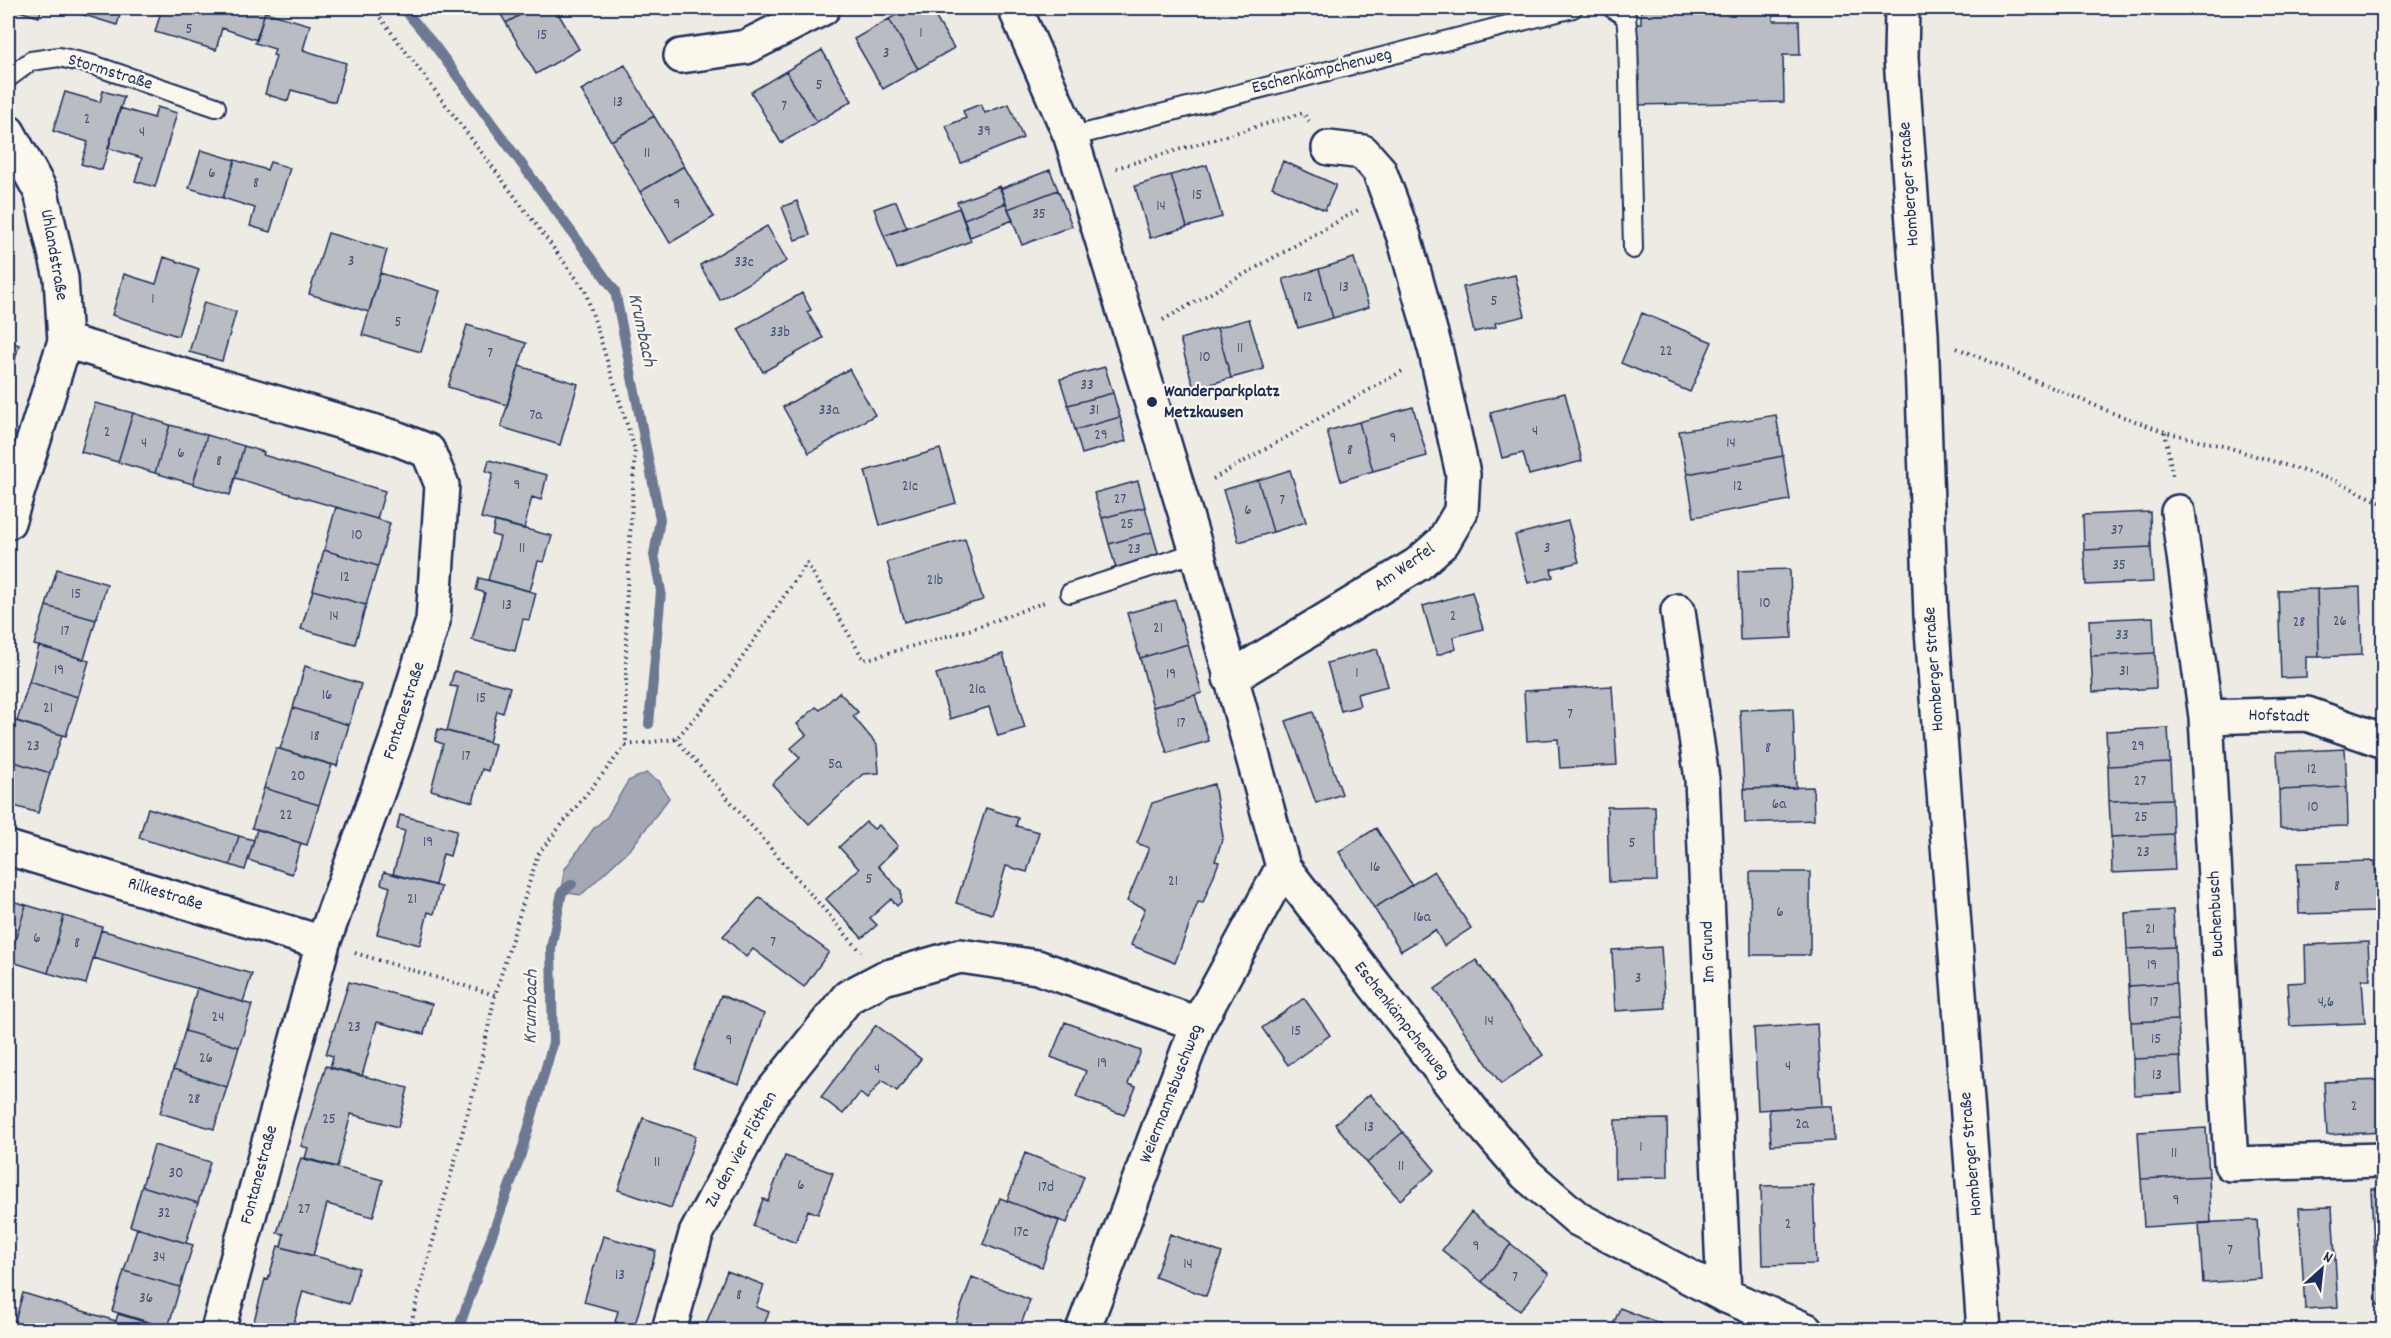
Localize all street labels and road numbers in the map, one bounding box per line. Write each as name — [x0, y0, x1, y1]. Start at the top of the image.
street label: Eschenkämpchenweg — [1249, 42, 1395, 101]
street label: Stormstraße — [65, 48, 156, 98]
street label: Homberger Straße — [1893, 121, 1927, 247]
street label: Uhlandstraße — [33, 207, 73, 303]
street label: Am Werfel — [1369, 537, 1441, 598]
street label: Homberger Straße — [1918, 606, 1952, 732]
street label: Fontanestraße — [377, 659, 433, 763]
street label: Hofstadt — [2248, 703, 2310, 731]
street label: Buchenbusch — [2202, 870, 2232, 958]
street label: Rilkestraße — [124, 872, 206, 918]
street label: Im Grund — [1695, 920, 1723, 984]
street label: Eschenkämpchenweg — [1347, 957, 1455, 1085]
street label: Weiermannsbuschweg — [1134, 1021, 1210, 1167]
street label: Zu den vier Flöthen — [700, 1087, 784, 1213]
street label: Homberger Straße — [1954, 1091, 1990, 1217]
street label: Fontanestraße — [235, 1123, 285, 1227]

